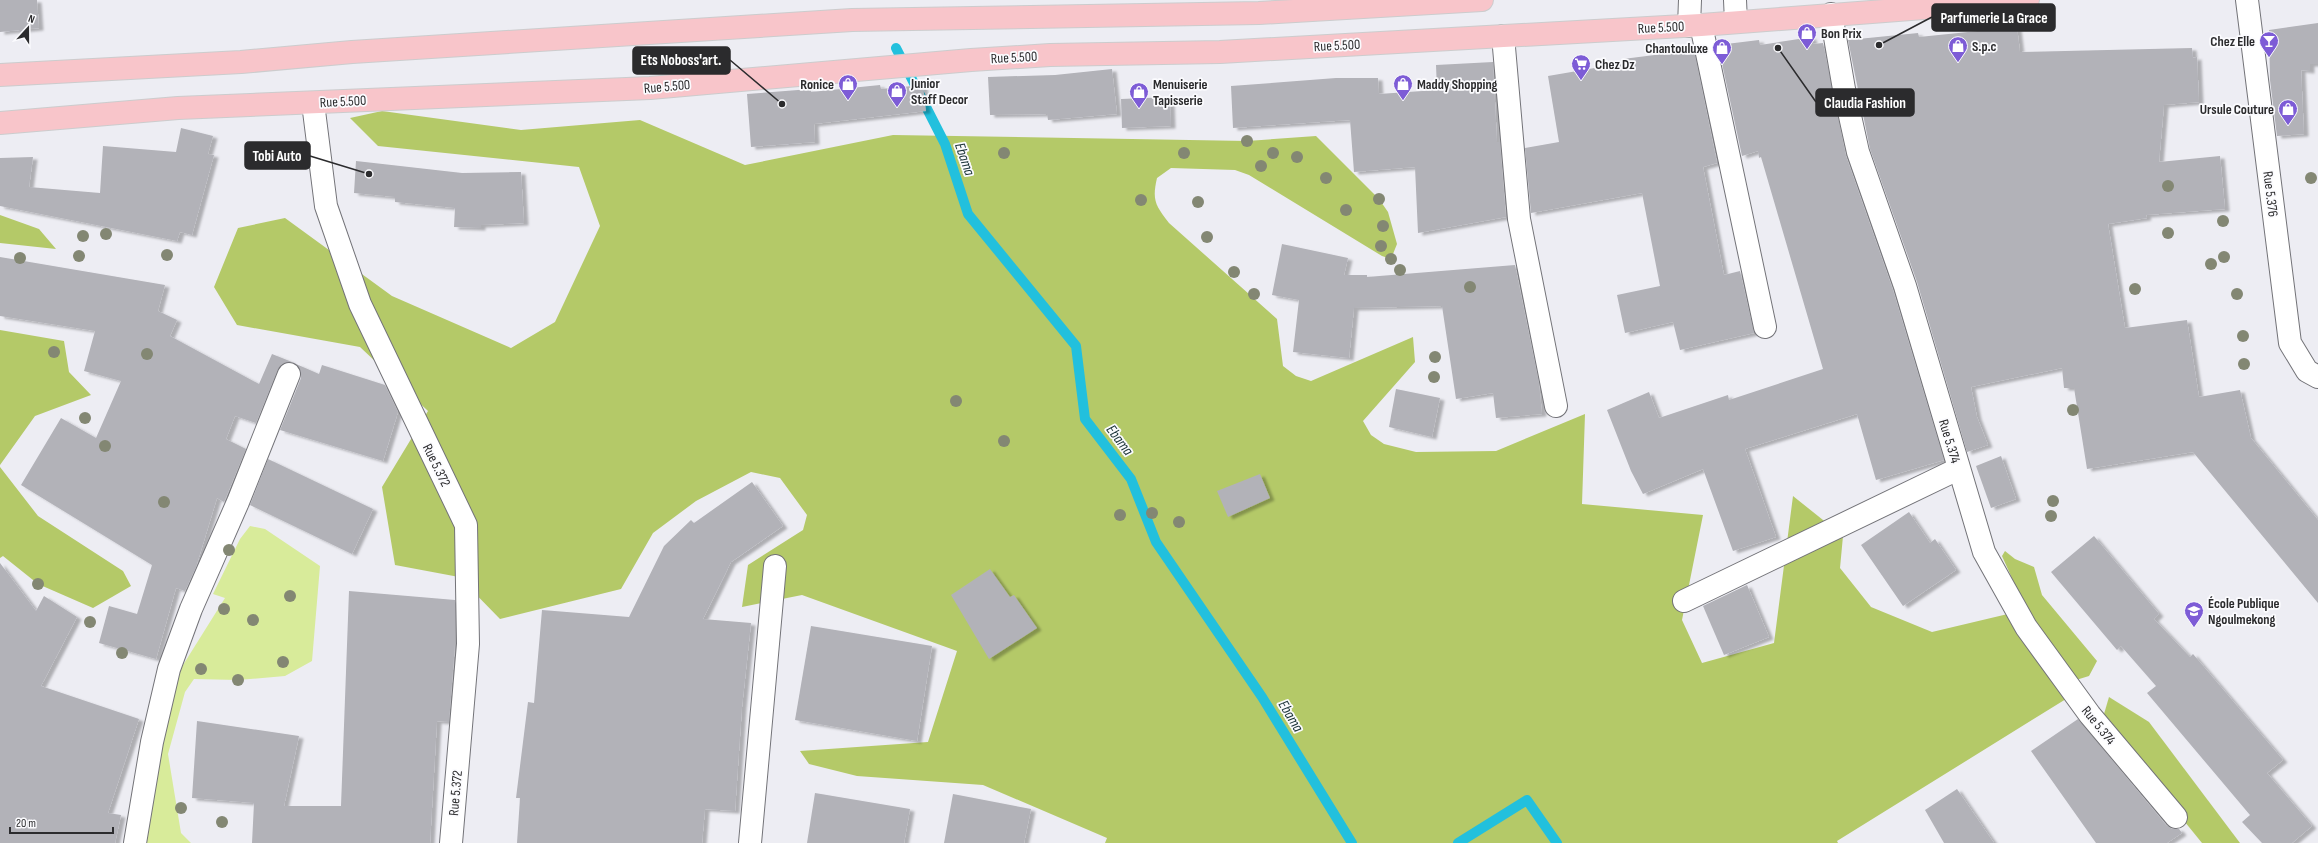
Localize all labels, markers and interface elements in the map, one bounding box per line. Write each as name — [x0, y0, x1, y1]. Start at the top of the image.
callout: Parfumerie La Grace — [1932, 4, 2055, 31]
north arrow — [8, 8, 48, 48]
text: Parfumerie La Grace — [1940, 9, 2048, 28]
text: N — [26, 12, 37, 26]
street label: Rue 5.500 — [1637, 18, 1685, 37]
shop icon: Bon Prix — [1796, 22, 1818, 50]
place label: Bon Prix — [1821, 25, 1862, 42]
bar icon: Chez Elle — [2258, 30, 2280, 58]
place label: Chez Elle — [2210, 33, 2255, 50]
shop icon: S.p.c — [1947, 35, 1969, 63]
street label: Rue 5.500 — [1313, 36, 1361, 55]
shop icon: Chantouluxe — [1711, 37, 1733, 65]
place label: S.p.c — [1972, 38, 1997, 55]
place label: Chantouluxe — [1645, 40, 1708, 57]
callout: Ets Noboss'art. — [633, 47, 730, 74]
street label: Rue 5.500 — [990, 48, 1038, 67]
text: Ets Noboss'art. — [641, 51, 721, 70]
supermarket icon: Chez Dz — [1570, 53, 1592, 81]
place label: Chez Dz — [1595, 56, 1635, 73]
shop icon: Ronice — [837, 73, 859, 101]
shop icon: Maddy Shopping — [1392, 73, 1414, 101]
place label: Junior Staff Decor — [910, 75, 969, 108]
street label: Rue 5.500 — [643, 76, 691, 97]
place label: Ronice — [800, 76, 834, 93]
place label: Menuiserie Tapisserie — [1153, 76, 1208, 109]
place label: Maddy Shopping — [1417, 76, 1498, 93]
shop icon: Junior Staff Decor — [886, 80, 908, 108]
shop icon: Menuiserie Tapisserie — [1128, 81, 1150, 109]
callout: Claudia Fashion — [1816, 89, 1914, 116]
street label: Rue 5.500 — [319, 92, 367, 111]
text: Claudia Fashion — [1824, 94, 1906, 113]
shop icon: Ursule Couture — [2277, 98, 2299, 126]
place label: Ursule Couture — [2200, 101, 2274, 118]
water label: Ebama — [950, 140, 979, 178]
callout: Tobi Auto — [245, 142, 310, 169]
text: Tobi Auto — [252, 147, 302, 166]
street label: Rue 5.376 — [2259, 170, 2282, 218]
street label: Rue 5.374 — [1935, 417, 1964, 465]
water label: Ebama — [1102, 421, 1137, 459]
street label: Rue 5.372 — [419, 441, 454, 490]
place label: École Publique Ngoulmekong — [2208, 595, 2280, 628]
school or university icon: École Publique Ngoulmekong — [2183, 600, 2205, 628]
water label: Ebama — [1274, 697, 1307, 736]
street label: Rue 5.374 — [2078, 702, 2119, 748]
street label: Rue 5.372 — [445, 769, 466, 817]
scale bar — [10, 809, 113, 835]
text: 20 m — [16, 816, 36, 831]

